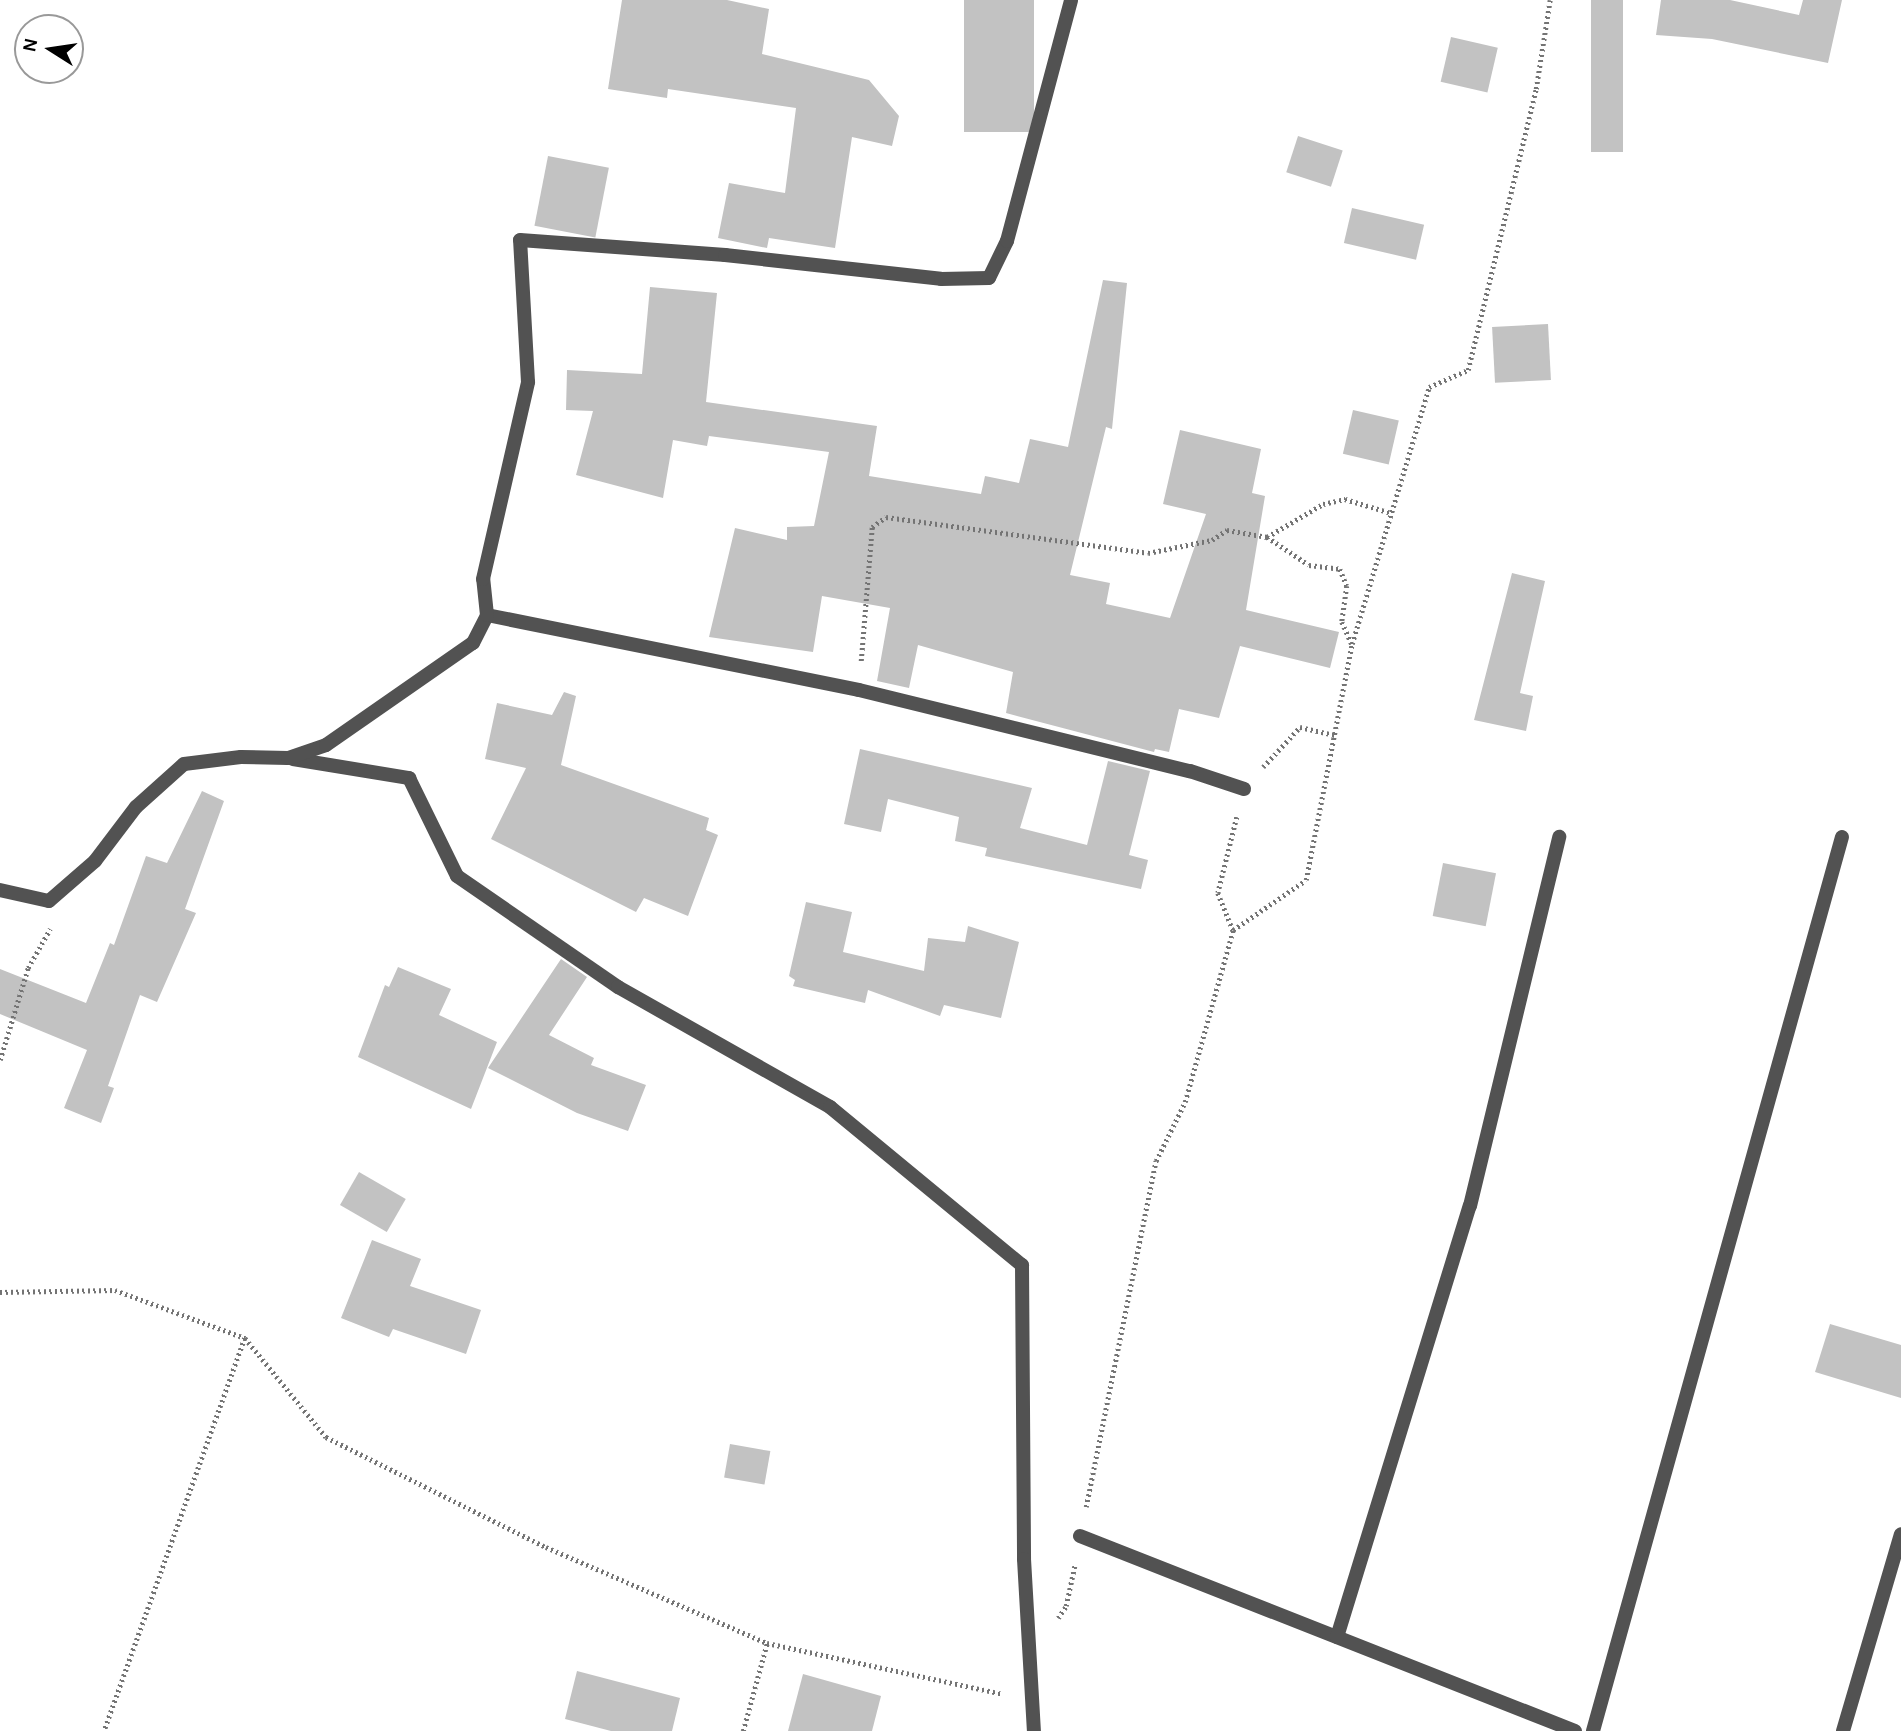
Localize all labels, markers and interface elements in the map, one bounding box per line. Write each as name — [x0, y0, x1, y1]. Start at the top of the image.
north arrow — [14, 14, 84, 84]
text: N — [18, 36, 43, 54]

